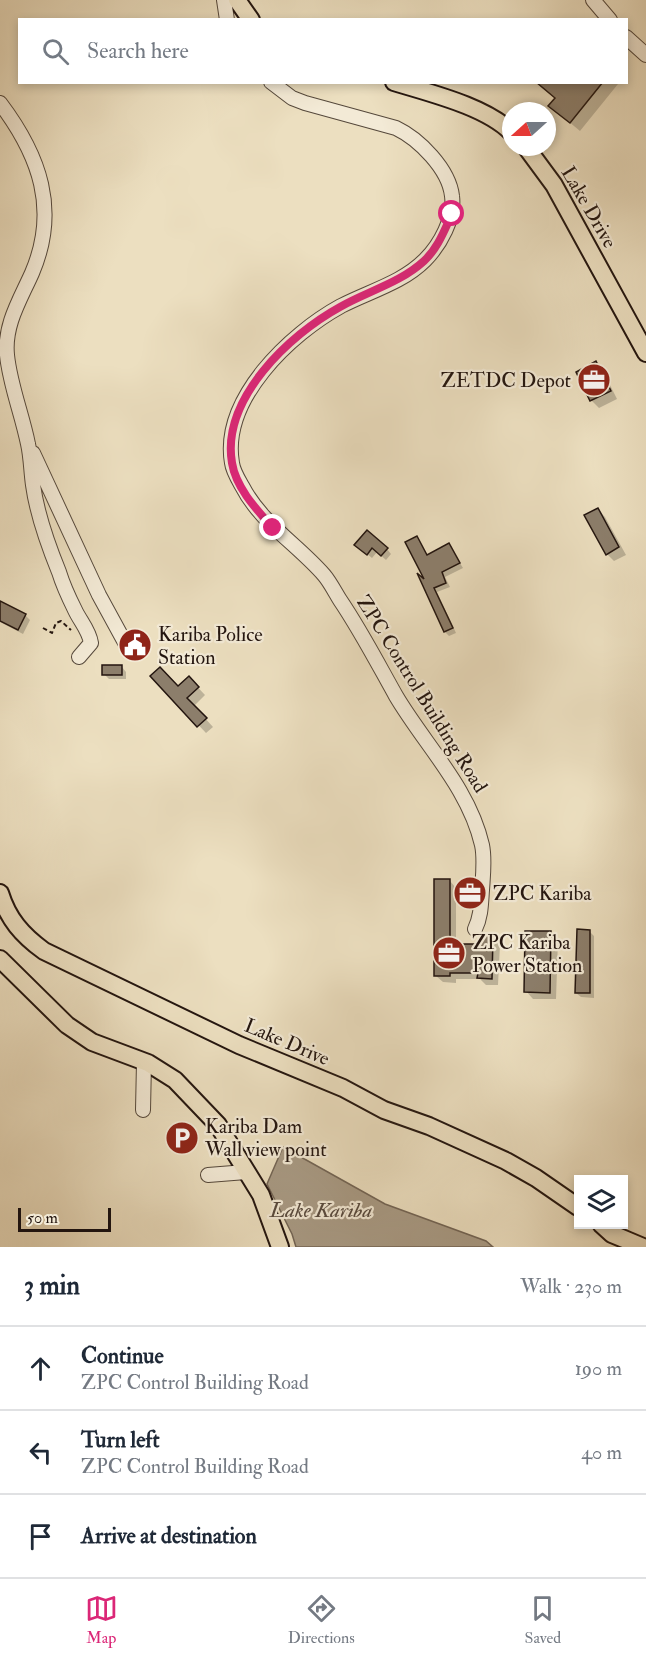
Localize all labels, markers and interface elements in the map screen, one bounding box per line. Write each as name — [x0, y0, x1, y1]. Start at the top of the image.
search box — [18, 18, 628, 84]
icon: search — [39, 35, 72, 68]
text: Search here — [87, 37, 189, 65]
north arrow — [502, 102, 556, 156]
street label: Lake Drive — [556, 162, 622, 252]
route start — [438, 200, 464, 226]
office icon: ZETDC Depot — [576, 362, 612, 398]
place label: ZETDC Depot — [441, 368, 572, 394]
route end — [259, 514, 285, 540]
street label: ZPC Control Building Road — [351, 591, 493, 797]
place label: Kariba Police Station — [158, 622, 263, 670]
public building icon: Kariba Police Station — [117, 627, 153, 663]
office icon: ZPC Kariba — [452, 875, 488, 911]
place label: ZPC Kariba — [493, 881, 592, 906]
place label: ZPC Kariba Power Station — [472, 930, 582, 978]
office icon: ZPC Kariba Power Station — [431, 935, 467, 971]
street label: Lake Drive — [241, 1013, 333, 1071]
place label: Kariba Dam Wall view point — [204, 1114, 327, 1163]
parking icon: Kariba Dam Wall view point — [164, 1120, 200, 1156]
map controls — [574, 1175, 628, 1229]
button: layers — [574, 1175, 628, 1229]
water label: Lake Kariba — [269, 1197, 372, 1224]
scale bar — [18, 1205, 111, 1232]
text: 50 m — [27, 1208, 58, 1228]
text: 3 min — [24, 1270, 80, 1302]
text: Walk · 230 m — [520, 1274, 622, 1299]
text: Continue — [81, 1342, 164, 1370]
icon: ahead — [24, 1352, 57, 1385]
text: 190 m — [575, 1356, 622, 1381]
text: ZPC Control Building Road — [81, 1370, 309, 1395]
text: Turn left — [81, 1426, 160, 1454]
icon: left — [24, 1436, 57, 1469]
text: 40 m — [581, 1440, 622, 1465]
text: ZPC Control Building Road — [81, 1454, 309, 1479]
icon: arrive — [24, 1520, 57, 1553]
text: Arrive at destination — [81, 1522, 257, 1550]
tab: Map — [85, 1592, 118, 1648]
tab: Directions — [288, 1592, 355, 1648]
tab: Saved — [525, 1592, 561, 1648]

